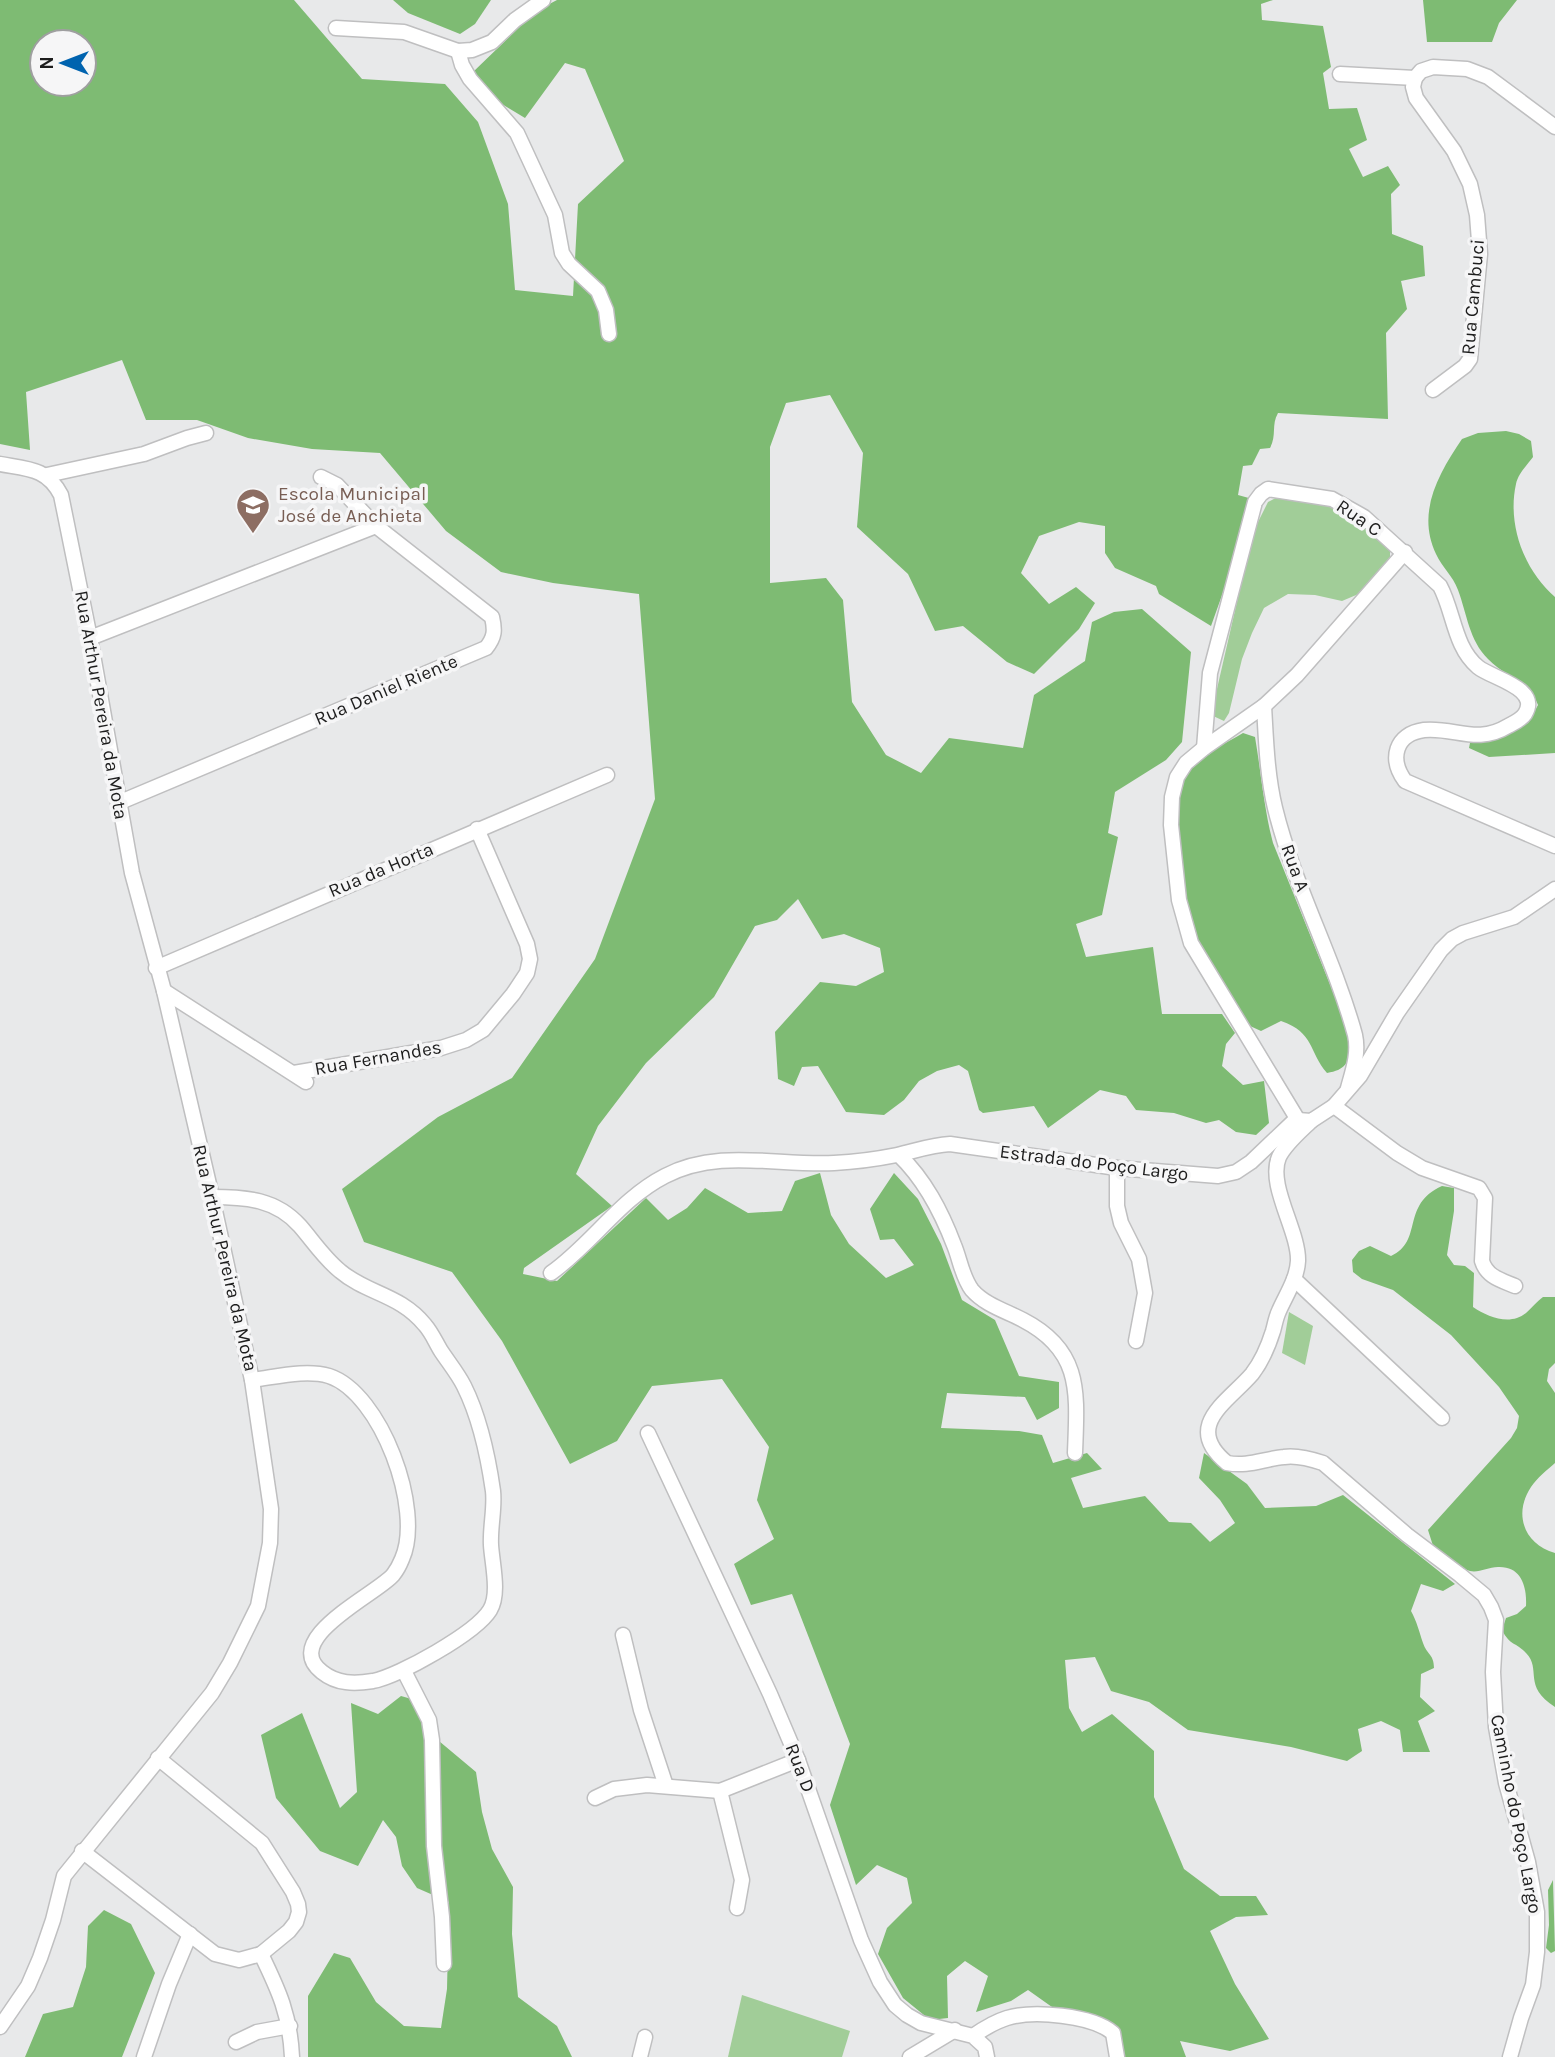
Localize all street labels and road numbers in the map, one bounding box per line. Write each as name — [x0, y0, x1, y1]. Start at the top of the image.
street label: Rua Cambuci — [1457, 238, 1489, 356]
street label: Rua C — [1332, 495, 1386, 541]
street label: Rua Arthur Pereira da Mota — [70, 589, 132, 821]
street label: Rua Daniel Riente — [311, 650, 461, 730]
street label: Rua da Horta — [325, 838, 437, 902]
street label: Rua A — [1276, 841, 1314, 895]
street label: Rua Fernandes — [313, 1036, 443, 1080]
street label: Estrada do Poço Largo — [998, 1140, 1190, 1186]
street label: Rua Arthur Pereira da Mota — [188, 1142, 262, 1374]
street label: Caminho do Poço Largo — [1486, 1713, 1546, 1915]
street label: Rua D — [781, 1740, 819, 1796]

